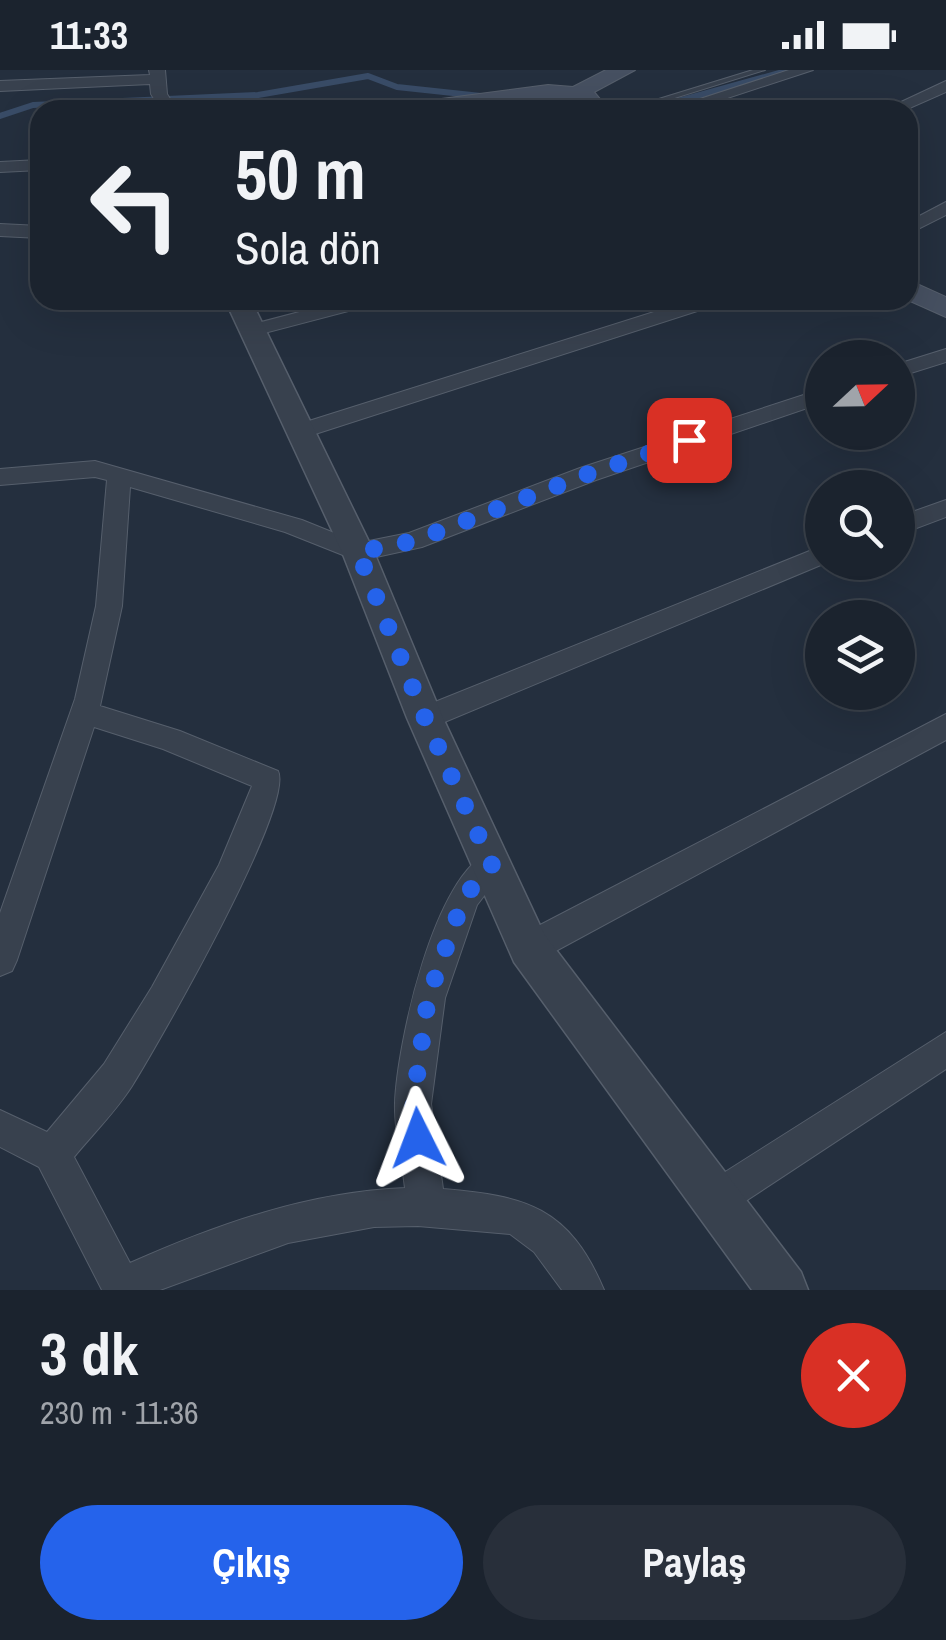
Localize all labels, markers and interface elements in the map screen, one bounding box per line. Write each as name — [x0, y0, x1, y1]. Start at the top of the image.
text: 11:33 — [50, 10, 128, 61]
text: 50 m — [235, 127, 366, 221]
icon: left — [70, 140, 200, 270]
text: Sola dön — [235, 217, 381, 278]
north arrow — [805, 340, 915, 450]
map controls — [805, 340, 915, 710]
pin — [647, 398, 732, 483]
icon: arrive — [662, 413, 717, 468]
button: search — [805, 470, 915, 580]
button: layers — [805, 600, 915, 710]
position arrow — [366, 1086, 470, 1190]
text: 3 dk — [40, 1313, 138, 1394]
button: close — [801, 1323, 906, 1428]
text: 230 m · 11:36 — [40, 1391, 199, 1434]
button: Çıkış — [40, 1505, 463, 1620]
button: Paylaş — [483, 1505, 906, 1620]

